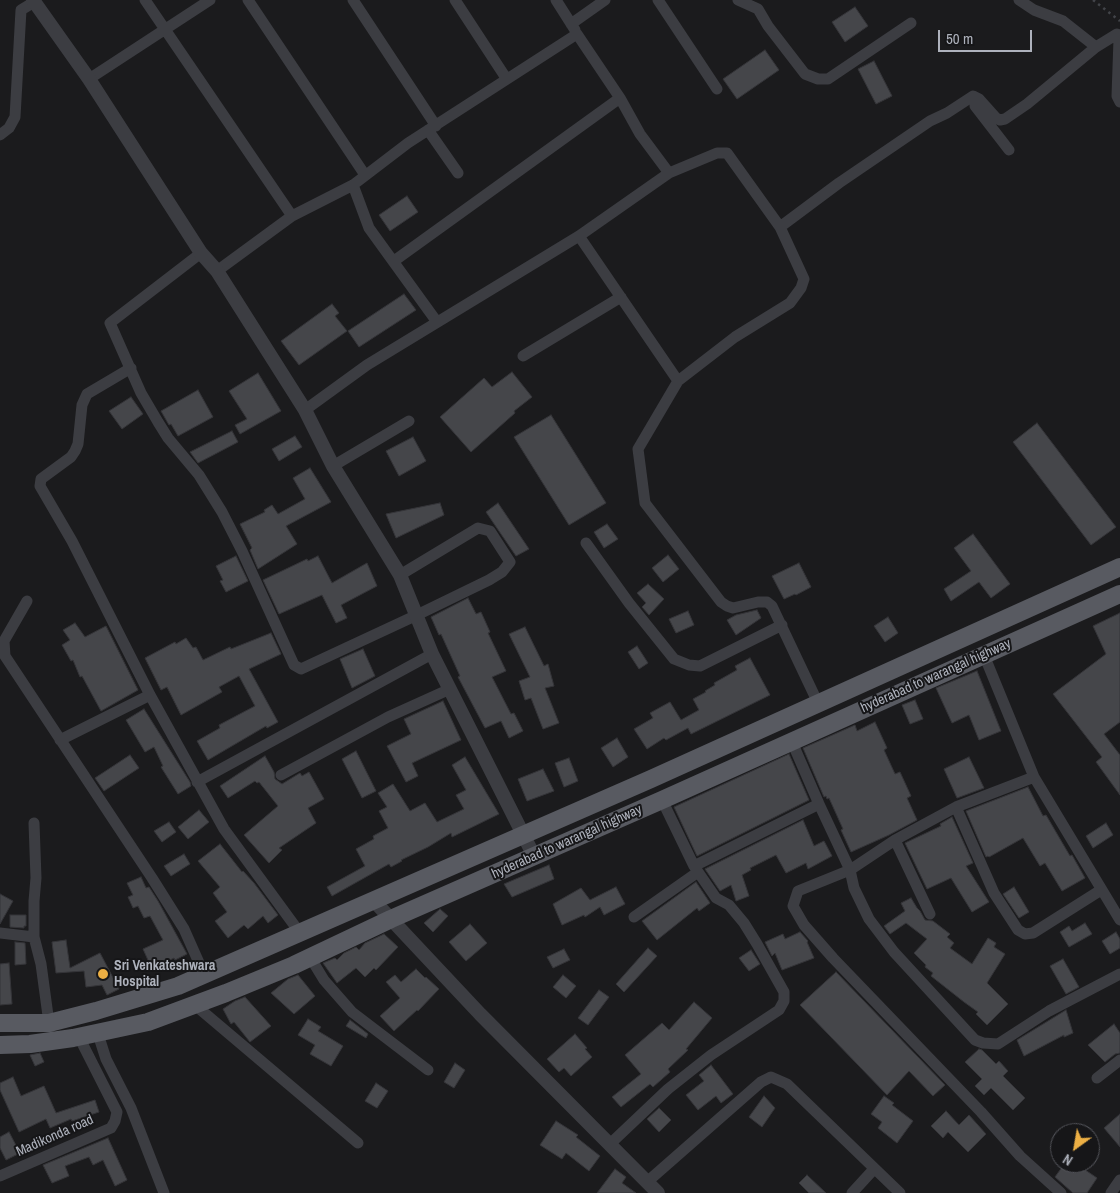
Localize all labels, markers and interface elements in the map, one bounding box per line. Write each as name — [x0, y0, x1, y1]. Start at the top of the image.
scale bar — [940, 20, 1034, 52]
text: 50 m — [946, 28, 973, 49]
street label: hyderabad to warangal highway — [858, 635, 1014, 717]
street label: hyderabad to warangal highway — [489, 801, 645, 883]
place label: Sri Venkateshwara Hospital — [114, 958, 215, 990]
marker: Sri Venkateshwara Hospital — [96, 967, 110, 981]
street label: Madikonda road — [14, 1111, 96, 1161]
north arrow — [1050, 1123, 1100, 1173]
text: N — [1059, 1150, 1076, 1170]

